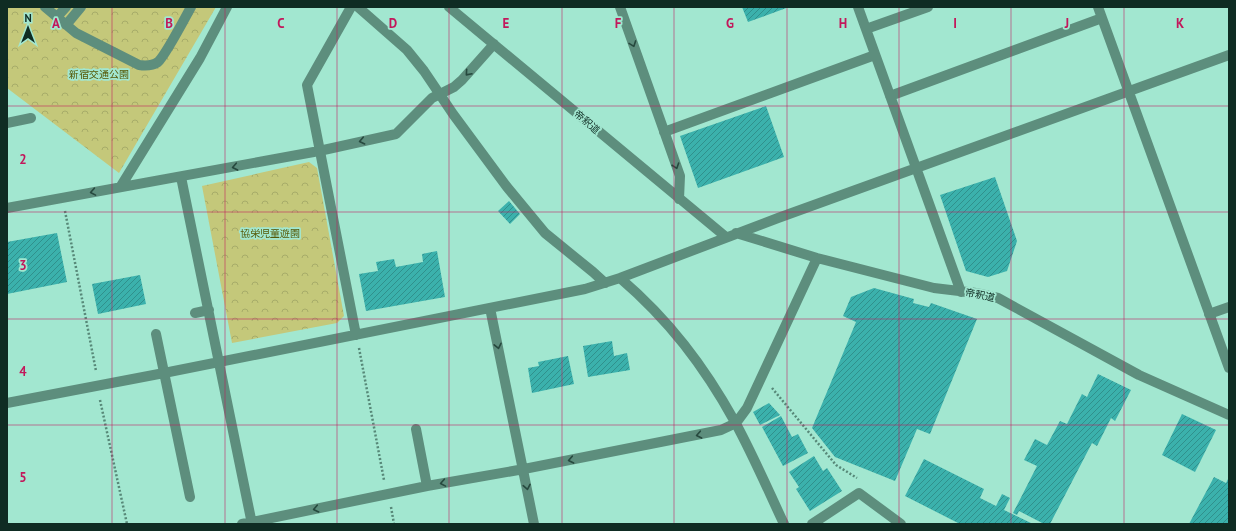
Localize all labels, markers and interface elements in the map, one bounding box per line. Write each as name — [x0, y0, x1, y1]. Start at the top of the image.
north arrow — [8, 8, 48, 48]
text: N — [24, 11, 32, 25]
text: A — [52, 15, 60, 32]
text: B — [165, 15, 173, 32]
text: C — [277, 15, 285, 32]
text: D — [389, 15, 397, 32]
text: E — [503, 15, 510, 32]
text: F — [615, 15, 622, 32]
text: G — [726, 15, 734, 32]
text: H — [839, 15, 847, 32]
text: I — [953, 15, 957, 32]
text: J — [1064, 15, 1069, 32]
text: K — [1176, 15, 1184, 32]
one-way arrow — [628, 40, 637, 47]
park label: 新宿交通公園 — [69, 68, 129, 81]
one-way arrow — [466, 68, 473, 76]
street label: 帝釈道 — [571, 107, 603, 137]
one-way arrow — [359, 137, 365, 145]
text: 2 — [19, 151, 27, 168]
one-way arrow — [231, 162, 238, 170]
one-way arrow — [671, 163, 680, 170]
one-way arrow — [90, 187, 96, 195]
park label: 協栄児童遊園 — [240, 227, 300, 240]
text: 3 — [19, 257, 27, 274]
street label: 帝釈道 — [964, 286, 996, 304]
one-way arrow — [494, 343, 502, 349]
text: 4 — [19, 363, 27, 380]
one-way arrow — [696, 430, 702, 438]
one-way arrow — [568, 455, 574, 463]
text: 5 — [19, 469, 27, 486]
one-way arrow — [440, 478, 447, 487]
one-way arrow — [523, 484, 531, 490]
one-way arrow — [313, 504, 319, 513]

